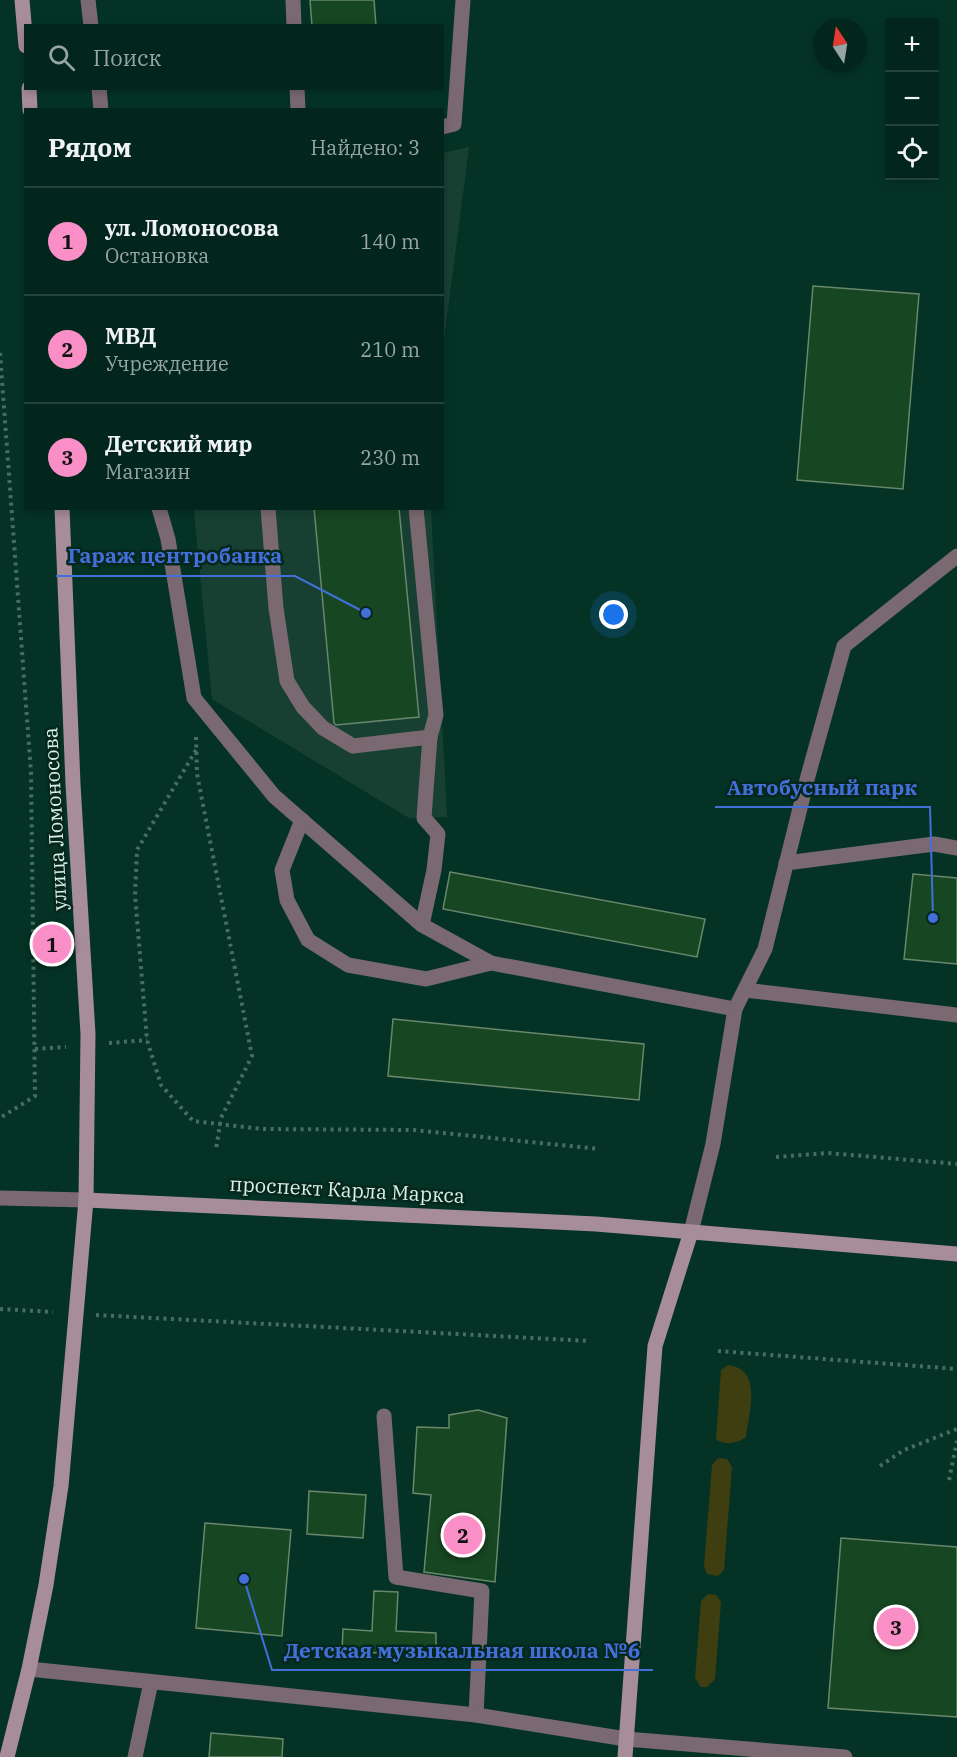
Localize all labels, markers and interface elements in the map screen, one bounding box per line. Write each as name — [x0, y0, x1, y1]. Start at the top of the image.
north arrow — [813, 18, 867, 72]
map controls — [885, 18, 939, 180]
button: + — [885, 18, 939, 72]
search box — [24, 24, 444, 90]
icon: search — [45, 41, 78, 74]
text: Поиск — [93, 43, 161, 72]
button: − — [885, 72, 939, 126]
button: locate — [885, 126, 939, 180]
text: Рядом — [48, 130, 132, 164]
text: Найдено: 3 — [311, 134, 420, 161]
text: ул. Ломоносова — [105, 213, 279, 242]
text: 1 — [62, 228, 74, 255]
text: 140 m — [360, 228, 420, 255]
text: Остановка — [105, 242, 209, 269]
text: МВД — [105, 321, 156, 350]
text: 2 — [62, 336, 74, 363]
text: 210 m — [360, 336, 420, 363]
text: Учреждение — [105, 350, 229, 377]
text: Детский мир — [105, 429, 252, 458]
text: 3 — [62, 444, 74, 471]
text: 230 m — [360, 444, 420, 471]
text: Магазин — [105, 458, 190, 485]
callout: Гараж центробанка — [56, 537, 295, 576]
text: Гараж центробанка — [68, 541, 282, 569]
your location — [599, 600, 628, 629]
street label: улица Ломоносова — [36, 727, 73, 911]
callout: Автобусный парк — [715, 768, 930, 807]
text: Автобусный парк — [727, 773, 917, 801]
pin: 1 — [32, 922, 72, 966]
street label: проспект Карла Маркса — [229, 1170, 465, 1209]
pin: 2 — [444, 1512, 482, 1558]
pin: 3 — [876, 1604, 916, 1650]
callout: Детская музыкальная школа №6 — [272, 1631, 653, 1670]
text: Детская музыкальная школа №6 — [284, 1636, 640, 1664]

